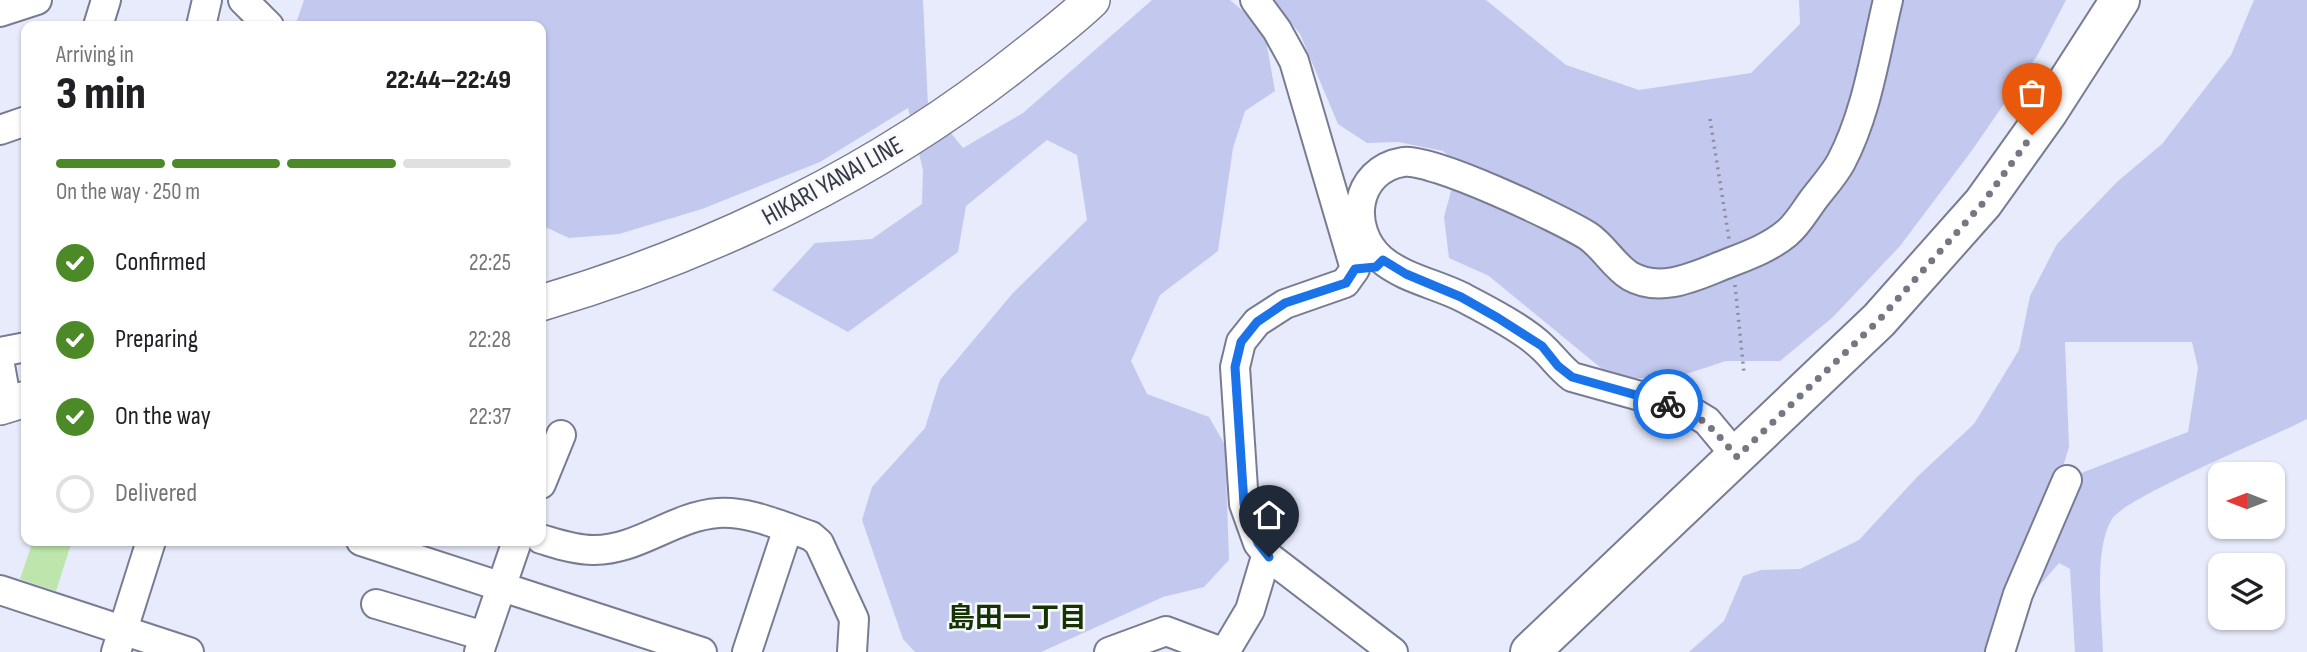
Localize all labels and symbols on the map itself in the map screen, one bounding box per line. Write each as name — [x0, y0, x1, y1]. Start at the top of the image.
pin — [2002, 63, 2062, 135]
street label: HIKARI YANAI LINE — [757, 130, 909, 233]
courier — [1633, 369, 1703, 439]
north arrow — [2208, 462, 2286, 539]
pin — [1239, 485, 1299, 557]
district label: 島田一丁目 — [947, 602, 1087, 635]

